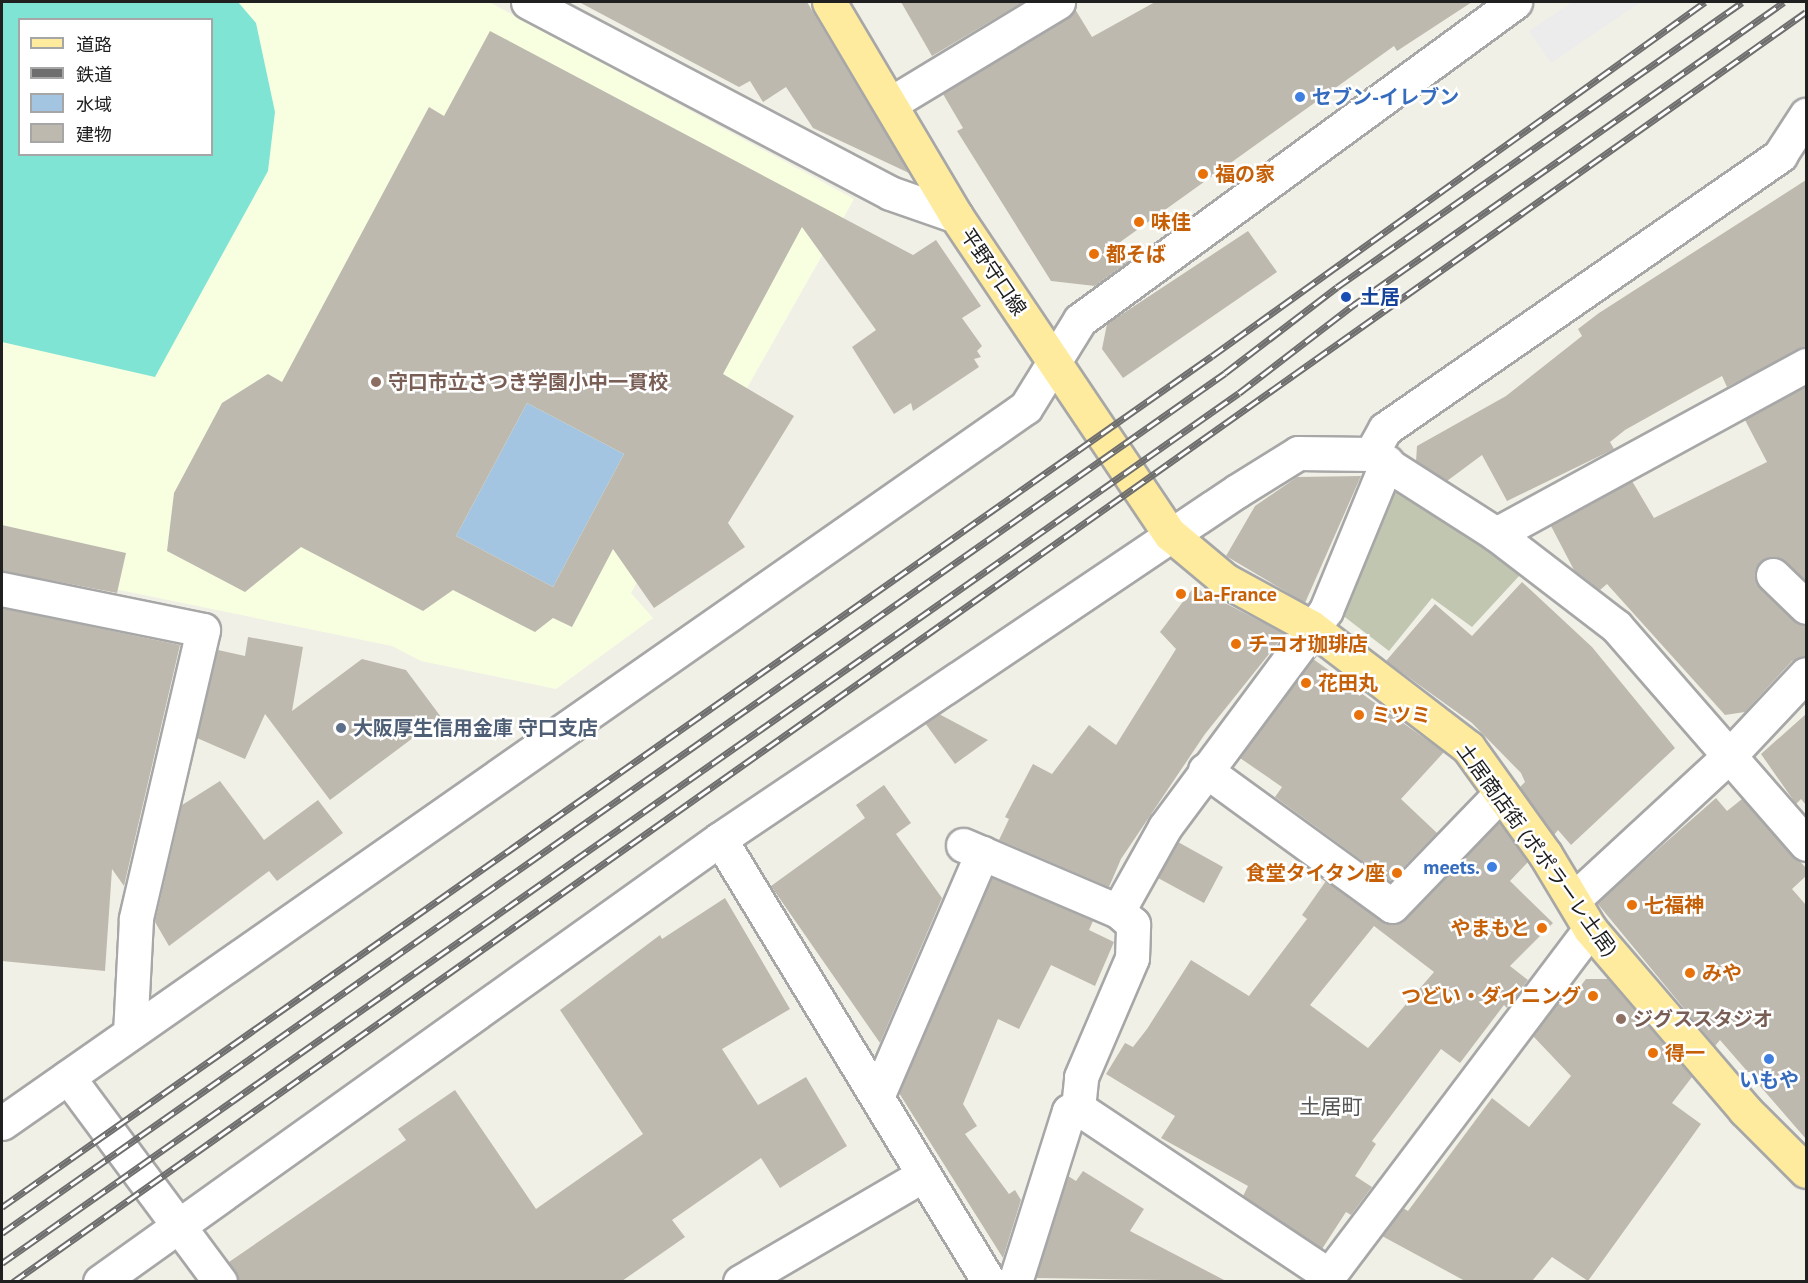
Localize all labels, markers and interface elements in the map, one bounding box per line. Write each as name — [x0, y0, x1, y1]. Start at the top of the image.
legend — [18, 18, 213, 156]
text: 道路 — [76, 33, 112, 56]
text: 鉄道 — [76, 63, 112, 86]
place label: セブン-イレブン — [1312, 85, 1459, 109]
marker: セブン-イレブン — [1293, 90, 1307, 104]
text: 水域 — [76, 93, 112, 116]
text: 建物 — [76, 123, 112, 146]
place label: 福の家 — [1215, 162, 1275, 186]
marker: 福の家 — [1196, 167, 1210, 181]
place label: 味佳 — [1151, 210, 1191, 234]
marker: 味佳 — [1132, 215, 1146, 229]
street label: 平野守口線 — [955, 224, 1031, 320]
place label: 都そば — [1106, 242, 1166, 266]
marker: 都そば — [1087, 247, 1101, 261]
place label: 土居 — [1360, 285, 1400, 309]
marker: 土居 — [1337, 288, 1355, 306]
place label: 守口市立さつき学園小中一貫校 — [388, 370, 668, 394]
marker: 守口市立さつき学園小中一貫校 — [369, 375, 383, 389]
place label: La-France — [1193, 582, 1277, 606]
marker: La-France — [1174, 587, 1188, 601]
place label: チコオ珈琲店 — [1248, 632, 1368, 656]
marker: チコオ珈琲店 — [1229, 637, 1243, 651]
place label: 花田丸 — [1318, 671, 1378, 695]
marker: 花田丸 — [1299, 676, 1313, 690]
place label: ミツミ — [1371, 703, 1431, 727]
marker: ミツミ — [1352, 708, 1366, 722]
place label: 大阪厚生信用金庫 守口支店 — [353, 716, 598, 740]
marker: 大阪厚生信用金庫 守口支店 — [334, 721, 348, 735]
street label: 土居商店街 (ポポラーレ土居) — [1452, 739, 1622, 961]
place label: meets. — [1423, 855, 1480, 879]
marker: meets. — [1485, 860, 1499, 874]
place label: 食堂タイタン座 — [1245, 861, 1385, 885]
marker: 食堂タイタン座 — [1390, 866, 1404, 880]
place label: 七福神 — [1644, 893, 1704, 917]
marker: 七福神 — [1625, 898, 1639, 912]
place label: やまもと — [1450, 916, 1530, 940]
marker: やまもと — [1535, 921, 1549, 935]
place label: みや — [1702, 961, 1742, 985]
marker: みや — [1683, 966, 1697, 980]
place label: つどい・ダイニング — [1401, 984, 1581, 1008]
marker: つどい・ダイニング — [1586, 989, 1600, 1003]
place label: ジグススタジオ — [1633, 1007, 1773, 1031]
marker: ジグススタジオ — [1614, 1012, 1628, 1026]
place label: 得一 — [1665, 1041, 1705, 1065]
marker: 得一 — [1646, 1046, 1660, 1060]
marker: いもや — [1762, 1052, 1776, 1066]
place label: いもや — [1739, 1068, 1799, 1092]
district label: 土居町 — [1300, 1094, 1362, 1120]

